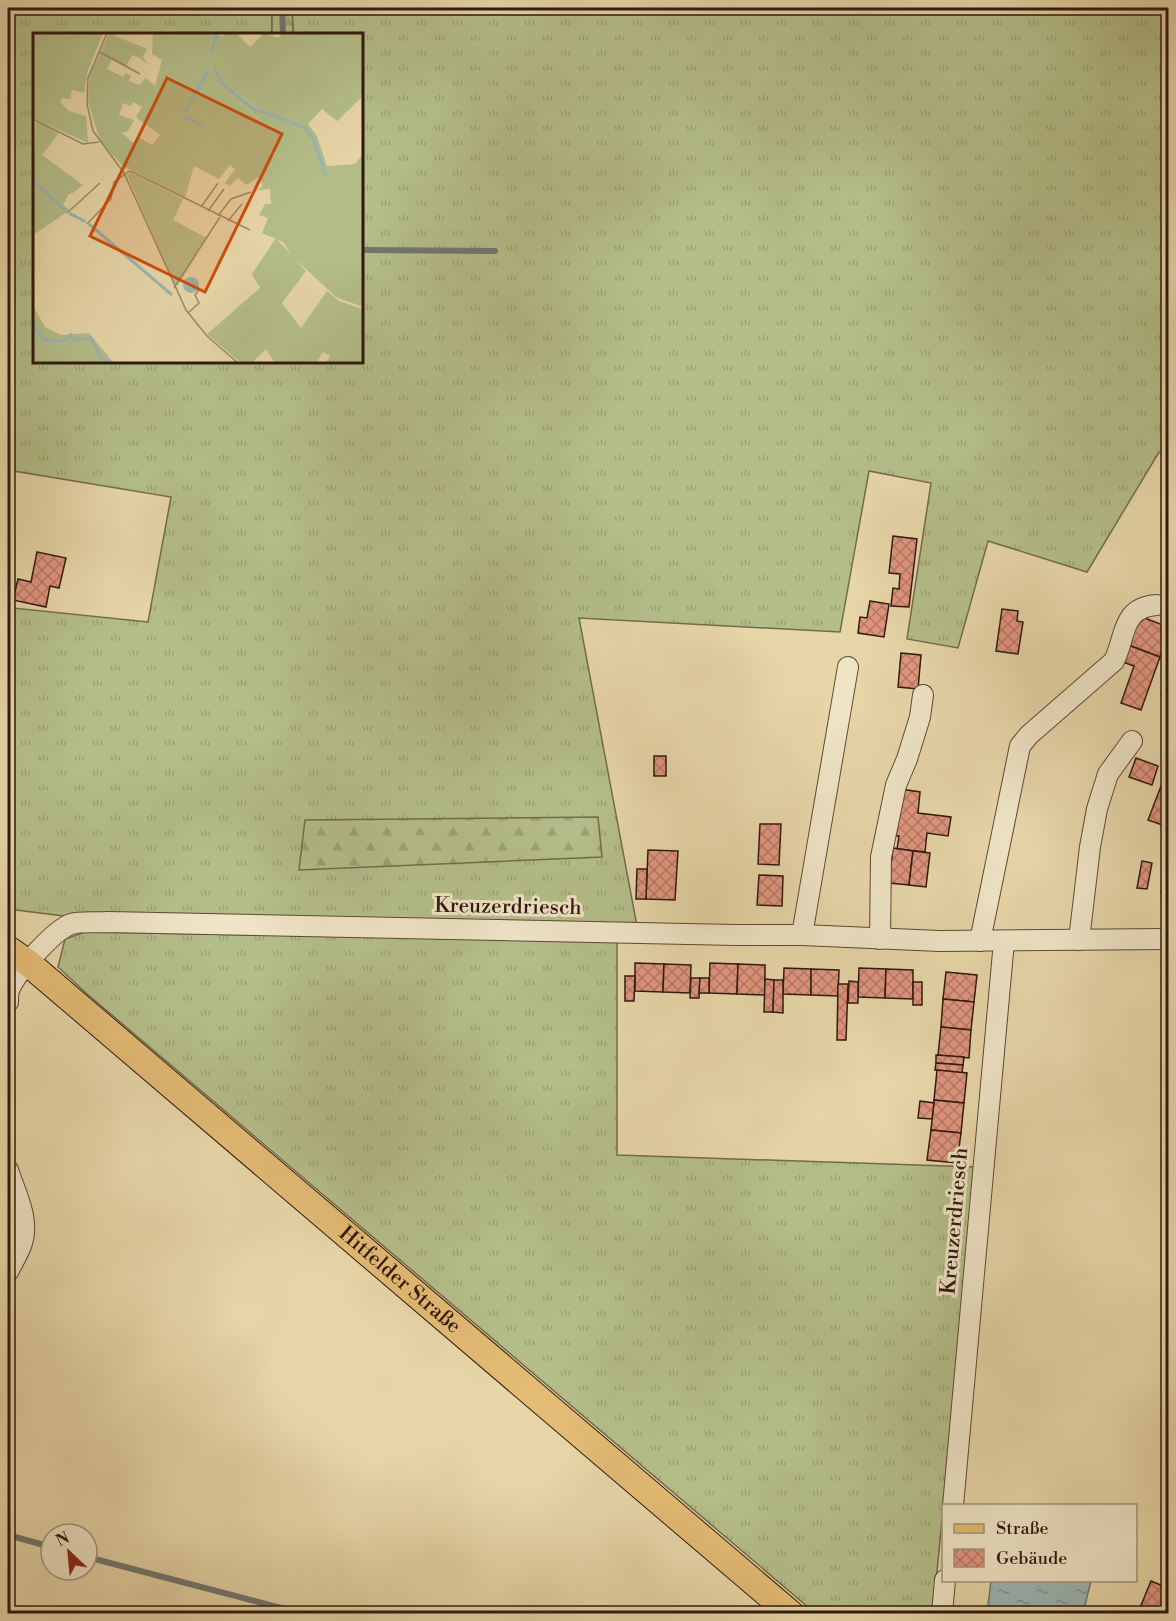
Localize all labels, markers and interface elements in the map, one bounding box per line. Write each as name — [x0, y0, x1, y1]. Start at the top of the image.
inset map — [33, 33, 363, 363]
street label: Kreuzerdriesch — [434, 893, 582, 921]
street label: Kreuzerdriesch — [936, 1146, 974, 1296]
street label: Hitfelder Straße — [333, 1221, 466, 1339]
legend — [942, 1504, 1137, 1582]
text: Straße — [996, 1517, 1049, 1540]
north arrow — [39, 1522, 99, 1582]
text: N — [53, 1528, 73, 1551]
text: Gebäude — [996, 1547, 1067, 1570]

